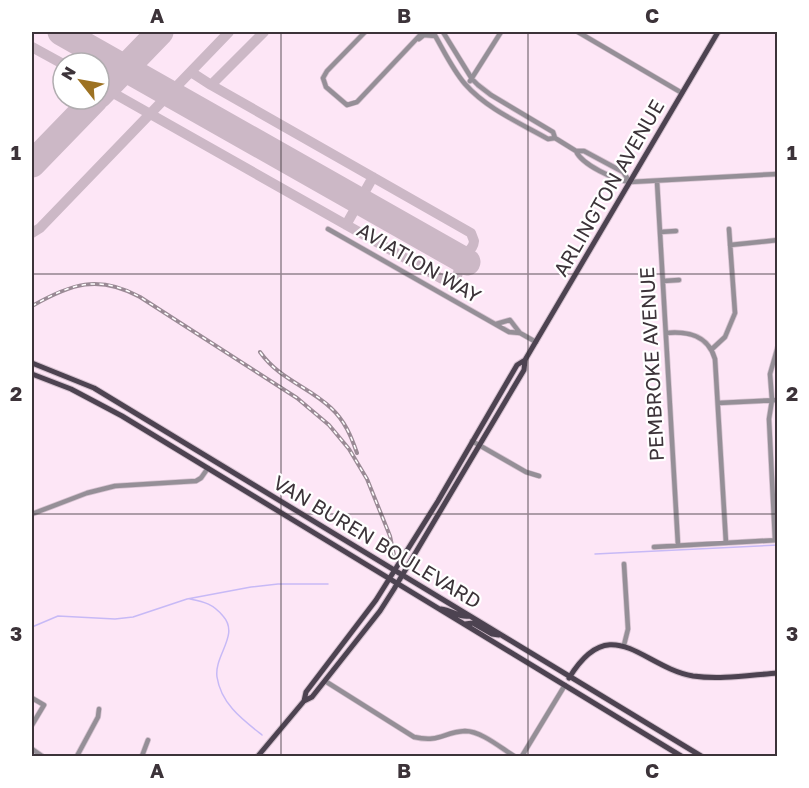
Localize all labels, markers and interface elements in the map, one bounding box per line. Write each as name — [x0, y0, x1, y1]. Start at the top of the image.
text: A — [150, 3, 164, 27]
text: B — [397, 3, 411, 27]
text: C — [645, 3, 659, 27]
north arrow — [51, 51, 111, 111]
text: N — [56, 63, 80, 84]
street label: ARLINGTON AVENUE — [548, 95, 668, 280]
text: 1 — [11, 140, 21, 164]
text: 1 — [787, 140, 797, 164]
street label: AVIATION WAY — [353, 217, 486, 307]
street label: PEMBROKE AVENUE — [634, 266, 668, 462]
text: 2 — [10, 381, 22, 405]
text: 2 — [786, 381, 798, 405]
street label: VAN BUREN BOULEVARD — [269, 469, 486, 613]
text: 3 — [10, 621, 22, 645]
text: 3 — [786, 621, 798, 645]
text: A — [150, 758, 164, 782]
text: B — [397, 758, 411, 782]
text: C — [645, 758, 659, 782]

